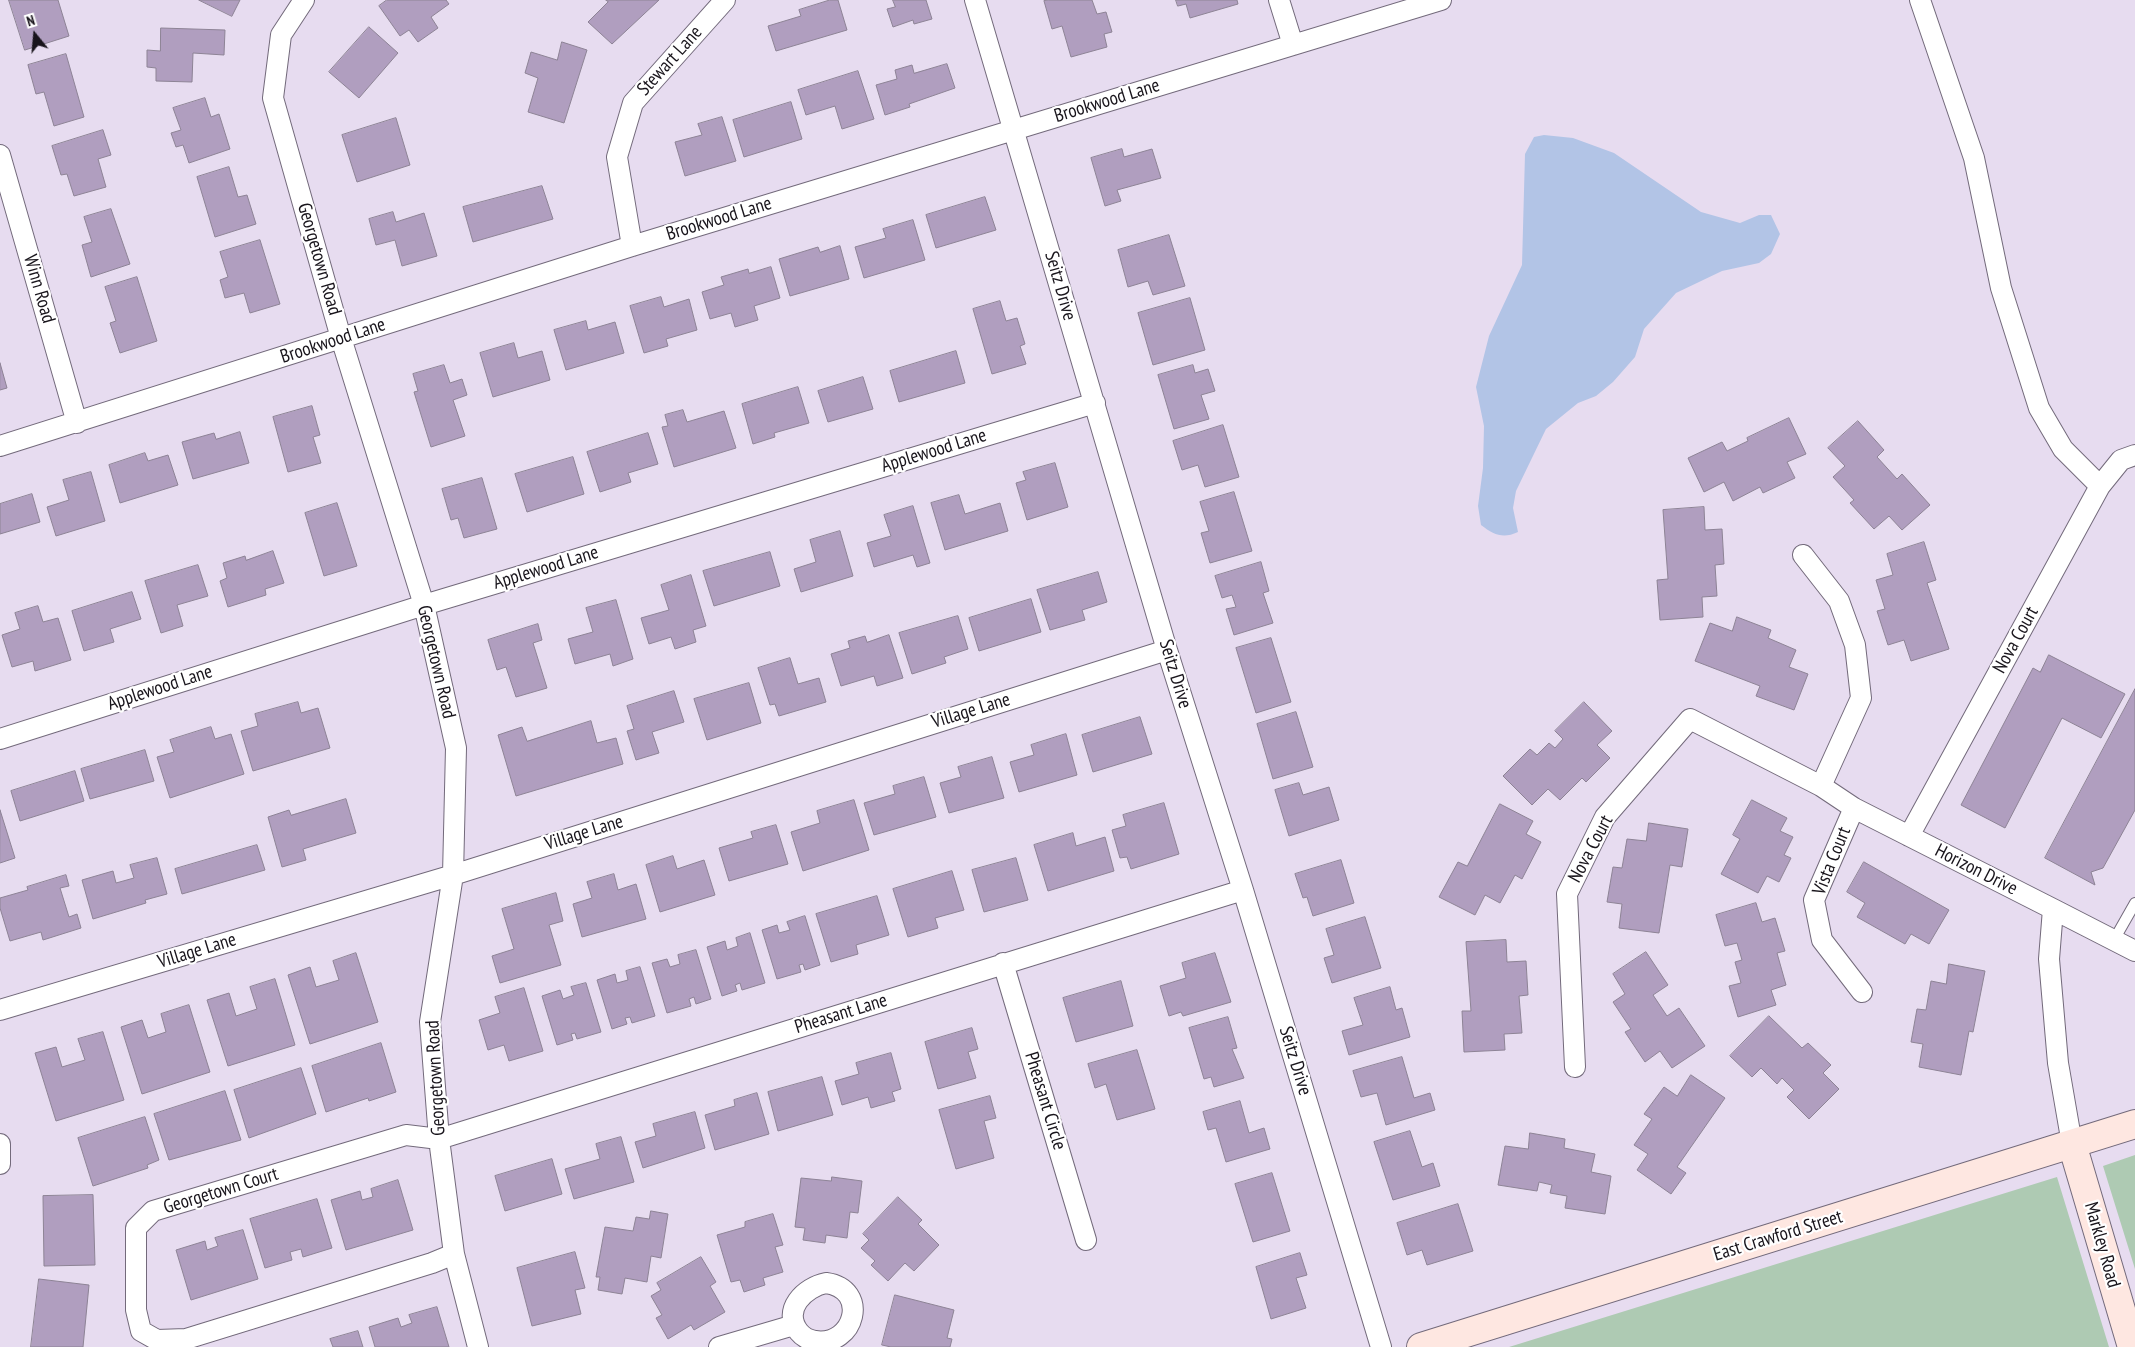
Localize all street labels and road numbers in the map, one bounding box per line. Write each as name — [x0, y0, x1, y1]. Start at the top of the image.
street label: Stewart Lane — [633, 21, 707, 101]
street label: Brookwood Lane — [1052, 74, 1162, 128]
street label: Brookwood Lane — [664, 192, 774, 246]
street label: Georgetown Road — [292, 200, 346, 318]
street label: Seitz Drive — [1039, 249, 1081, 323]
street label: Winn Road — [18, 252, 60, 326]
street label: Brookwood Lane — [278, 313, 388, 369]
street label: Applewood Lane — [879, 424, 989, 478]
street label: Applewood Lane — [491, 541, 601, 595]
street label: Georgetown Road — [412, 603, 460, 721]
street label: Nova Court — [1988, 603, 2044, 677]
street label: Seitz Drive — [1154, 637, 1196, 711]
street label: Applewood Lane — [105, 660, 215, 716]
street label: Village Lane — [929, 688, 1013, 734]
street label: Village Lane — [542, 810, 626, 856]
street label: Nova Court — [1564, 812, 1618, 886]
street label: Vista Court — [1808, 823, 1856, 899]
street label: Horizon Drive — [1931, 840, 2021, 900]
street label: Village Lane — [155, 928, 239, 974]
street label: Pheasant Lane — [792, 989, 890, 1039]
street label: Georgetown Road — [422, 1020, 450, 1136]
street label: Seitz Drive — [1274, 1024, 1316, 1098]
street label: Pheasant Circle — [1019, 1049, 1071, 1153]
street label: Georgetown Court — [161, 1163, 281, 1219]
street label: Markley Road — [2079, 1200, 2125, 1290]
street label: East Crawford Street — [1711, 1206, 1845, 1266]

